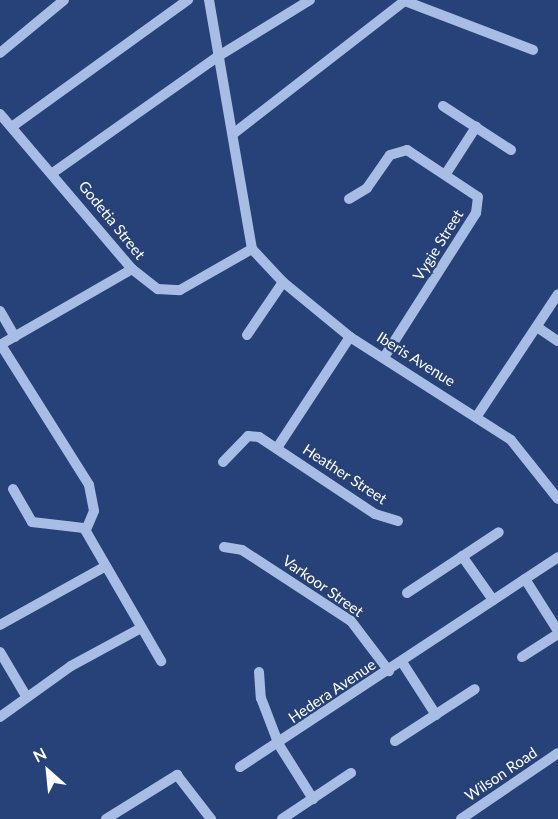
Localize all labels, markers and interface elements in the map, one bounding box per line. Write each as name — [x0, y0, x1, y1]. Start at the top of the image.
street label: Godetia Street — [75, 177, 149, 263]
street label: Vygie Street — [409, 206, 467, 284]
street label: Iberis Avenue — [373, 328, 459, 390]
street label: Heather Street — [299, 440, 391, 508]
street label: Varkoor Street — [279, 551, 367, 621]
street label: Hedera Avenue — [285, 655, 379, 727]
north arrow — [18, 741, 78, 801]
text: N — [30, 743, 49, 766]
street label: Wilson Road — [462, 743, 540, 805]

